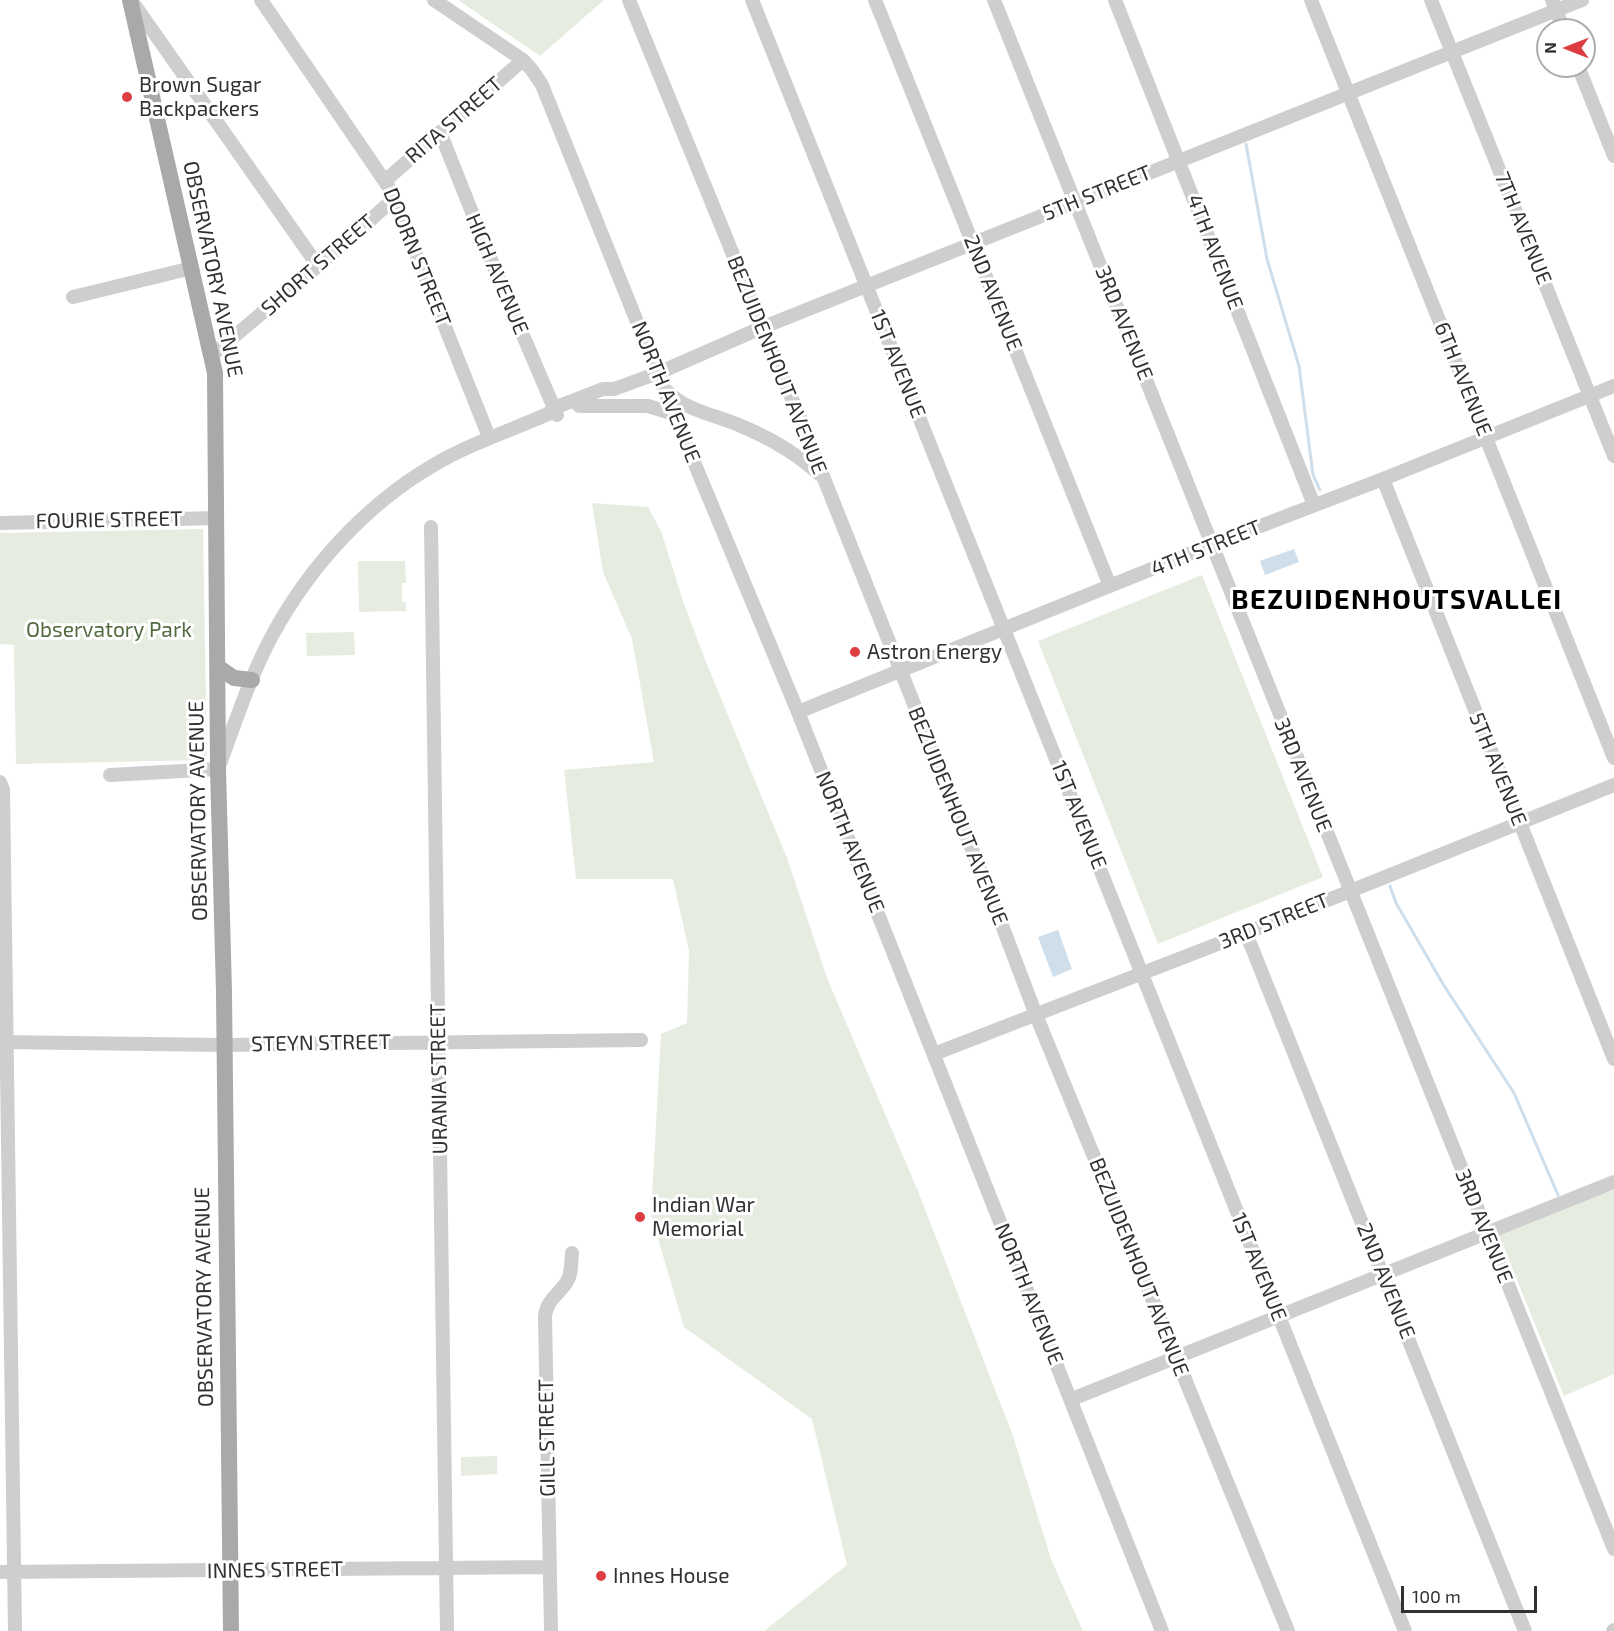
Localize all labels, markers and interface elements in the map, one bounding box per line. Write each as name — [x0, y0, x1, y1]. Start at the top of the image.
north arrow — [1536, 18, 1596, 78]
text: N — [1540, 42, 1559, 54]
street label: RITA STREET — [401, 71, 507, 169]
place label: Brown Sugar Backpackers — [139, 72, 262, 122]
marker: Brown Sugar Backpackers — [120, 90, 134, 104]
street label: OBSERVATORY AVENUE — [178, 159, 248, 379]
street label: 5TH STREET — [1039, 160, 1155, 226]
street label: 7TH AVENUE — [1489, 168, 1557, 288]
street label: DOORN STREET — [378, 184, 456, 330]
street label: 4TH AVENUE — [1182, 191, 1248, 313]
street label: SHORT STREET — [256, 209, 380, 321]
street label: HIGH AVENUE — [460, 210, 534, 338]
street label: 2ND AVENUE — [958, 231, 1028, 355]
street label: BEZUIDENHOUT AVENUE — [722, 252, 832, 478]
street label: 3RD AVENUE — [1090, 262, 1158, 384]
street label: 1ST AVENUE — [865, 306, 931, 422]
street label: NORTH AVENUE — [626, 318, 706, 466]
street label: 6TH AVENUE — [1429, 318, 1497, 440]
street label: FOURIE STREET — [35, 506, 183, 534]
street label: 4TH STREET — [1147, 515, 1265, 581]
district label: BEZUIDENHOUTSVALLEI — [1231, 584, 1563, 616]
park label: Observatory Park — [26, 617, 192, 643]
place label: Astron Energy — [867, 639, 1002, 665]
marker: Astron Energy — [848, 645, 862, 659]
street label: OBSERVATORY AVENUE — [183, 701, 213, 921]
street label: BEZUIDENHOUT AVENUE — [903, 703, 1013, 929]
street label: 5TH AVENUE — [1464, 709, 1532, 829]
street label: 3RD AVENUE — [1269, 714, 1337, 836]
street label: 1ST AVENUE — [1046, 757, 1112, 873]
street label: NORTH AVENUE — [810, 768, 890, 916]
street label: 3RD STREET — [1216, 888, 1332, 954]
street label: URANIA STREET — [425, 1003, 453, 1155]
street label: STEYN STREET — [251, 1029, 391, 1057]
street label: BEZUIDENHOUT AVENUE — [1084, 1154, 1194, 1380]
street label: 3RD AVENUE — [1450, 1165, 1518, 1287]
street label: OBSERVATORY AVENUE — [189, 1187, 219, 1407]
place label: Indian War Memorial — [652, 1192, 755, 1242]
street label: 1ST AVENUE — [1226, 1209, 1292, 1325]
marker: Indian War Memorial — [633, 1210, 647, 1224]
street label: 2ND AVENUE — [1351, 1219, 1421, 1343]
street label: NORTH AVENUE — [989, 1220, 1069, 1368]
street label: GILL STREET — [533, 1379, 561, 1497]
street label: INNES STREET — [207, 1556, 343, 1584]
place label: Innes House — [613, 1563, 729, 1589]
marker: Innes House — [594, 1569, 608, 1583]
scale bar — [1404, 1574, 1540, 1612]
text: 100 m — [1412, 1585, 1461, 1607]

